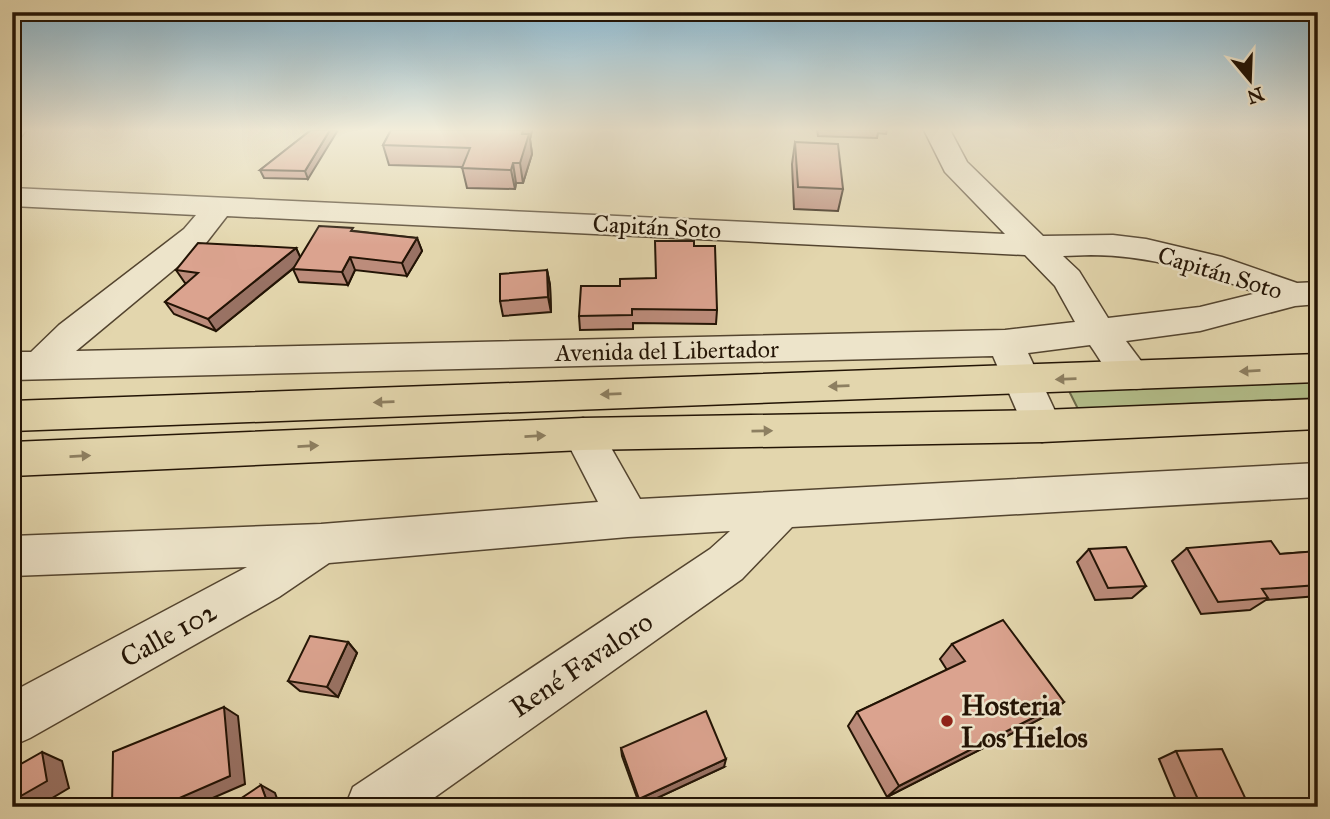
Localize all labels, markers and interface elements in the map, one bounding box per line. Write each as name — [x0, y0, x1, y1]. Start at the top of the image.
north arrow — [1214, 46, 1284, 116]
text: N — [1244, 82, 1267, 109]
street label: Capitán Soto — [592, 209, 722, 245]
street label: Capitán Soto — [1154, 240, 1286, 306]
street label: Avenida del Libertador — [554, 334, 779, 368]
one-way arrow — [1238, 366, 1260, 377]
one-way arrow — [1055, 373, 1077, 384]
one-way arrow — [828, 381, 850, 392]
one-way arrow — [600, 388, 622, 399]
one-way arrow — [373, 396, 395, 407]
one-way arrow — [752, 425, 774, 437]
one-way arrow — [524, 430, 546, 441]
one-way arrow — [297, 440, 319, 451]
one-way arrow — [70, 451, 92, 462]
street label: Calle 102 — [114, 594, 223, 675]
street label: René Favaloro — [503, 604, 659, 725]
place label: Hosteria Los Hielos — [961, 688, 1088, 755]
marker: Hosteria Los Hielos — [939, 713, 955, 729]

